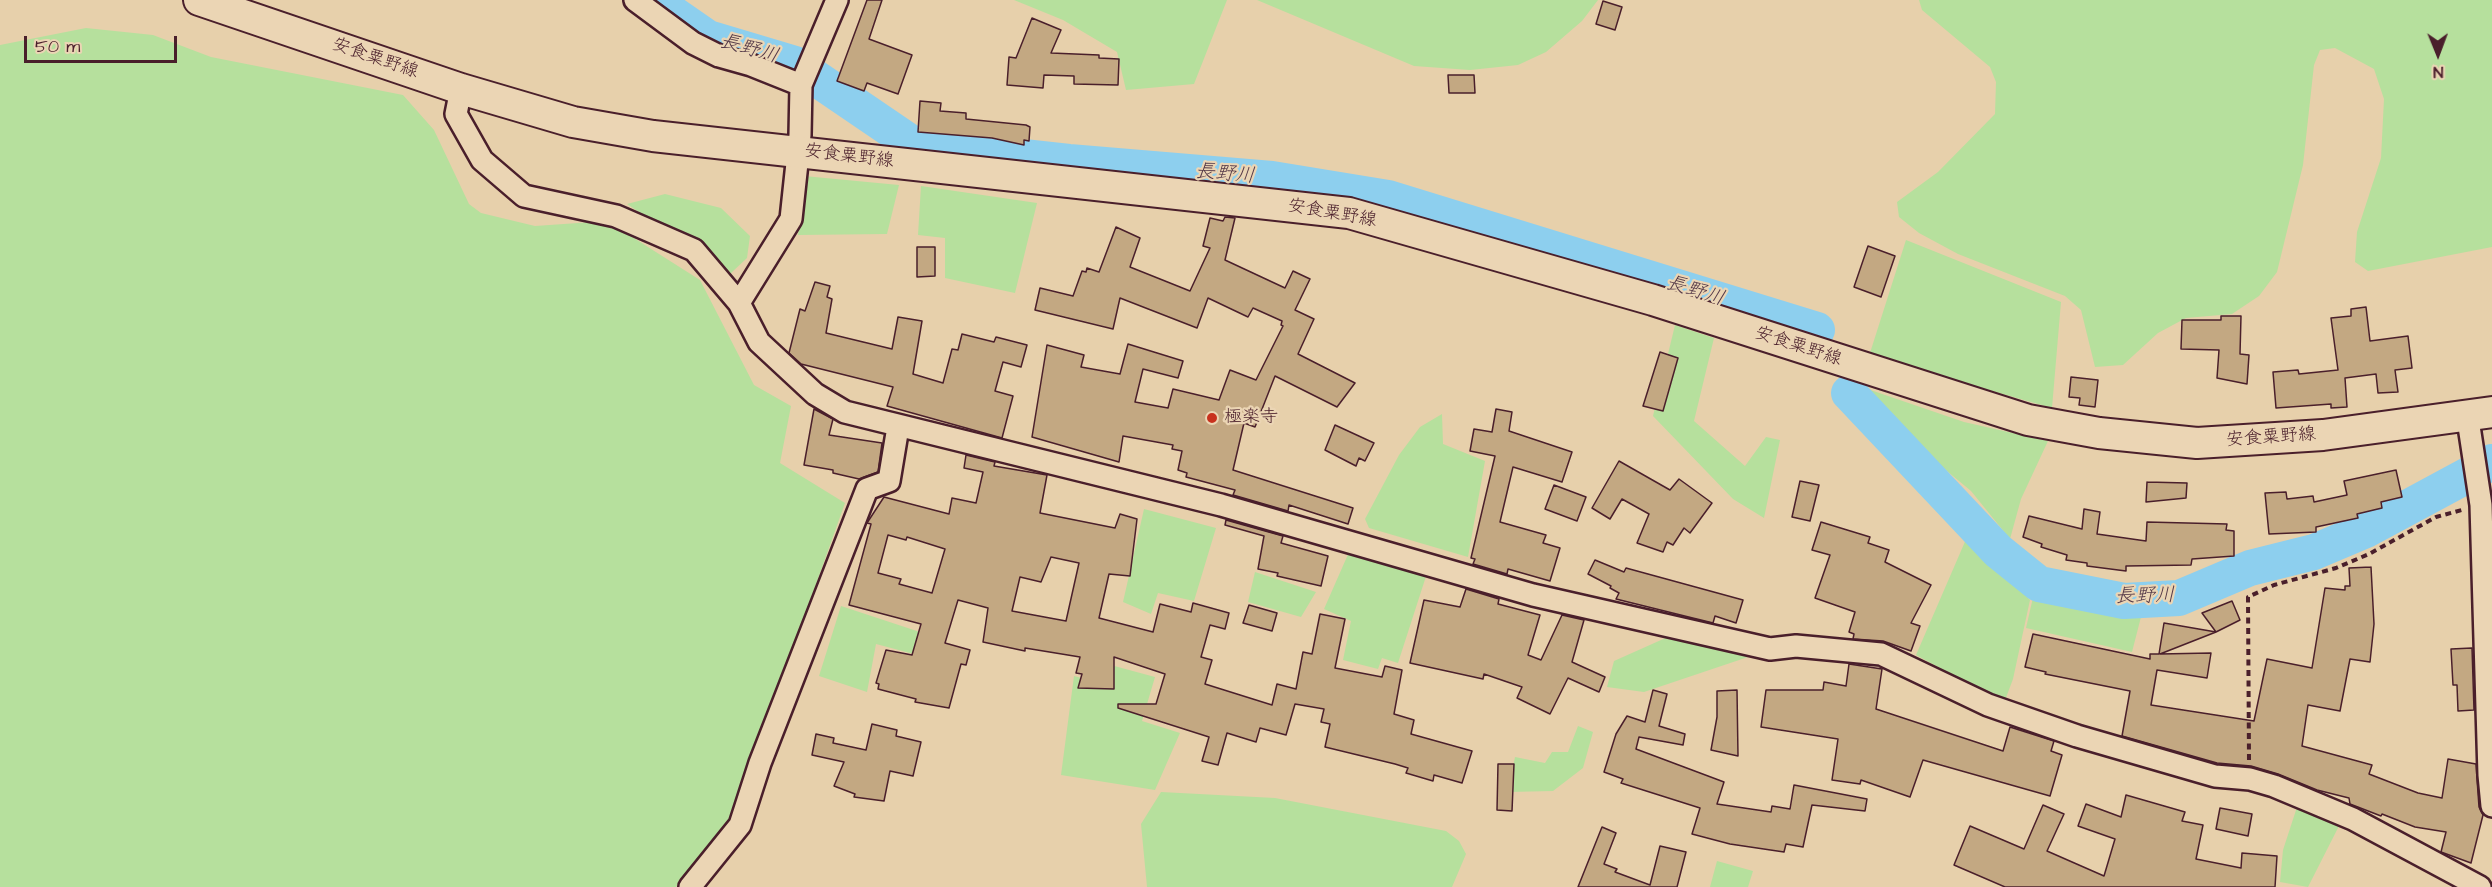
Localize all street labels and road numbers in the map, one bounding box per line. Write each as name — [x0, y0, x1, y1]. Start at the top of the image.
street label: 安食粟野線 — [329, 34, 421, 84]
street label: 安食粟野線 — [803, 141, 895, 173]
street label: 安食粟野線 — [1286, 196, 1378, 232]
street label: 安食粟野線 — [1752, 323, 1844, 371]
street label: 安食粟野線 — [2225, 424, 2317, 452]

